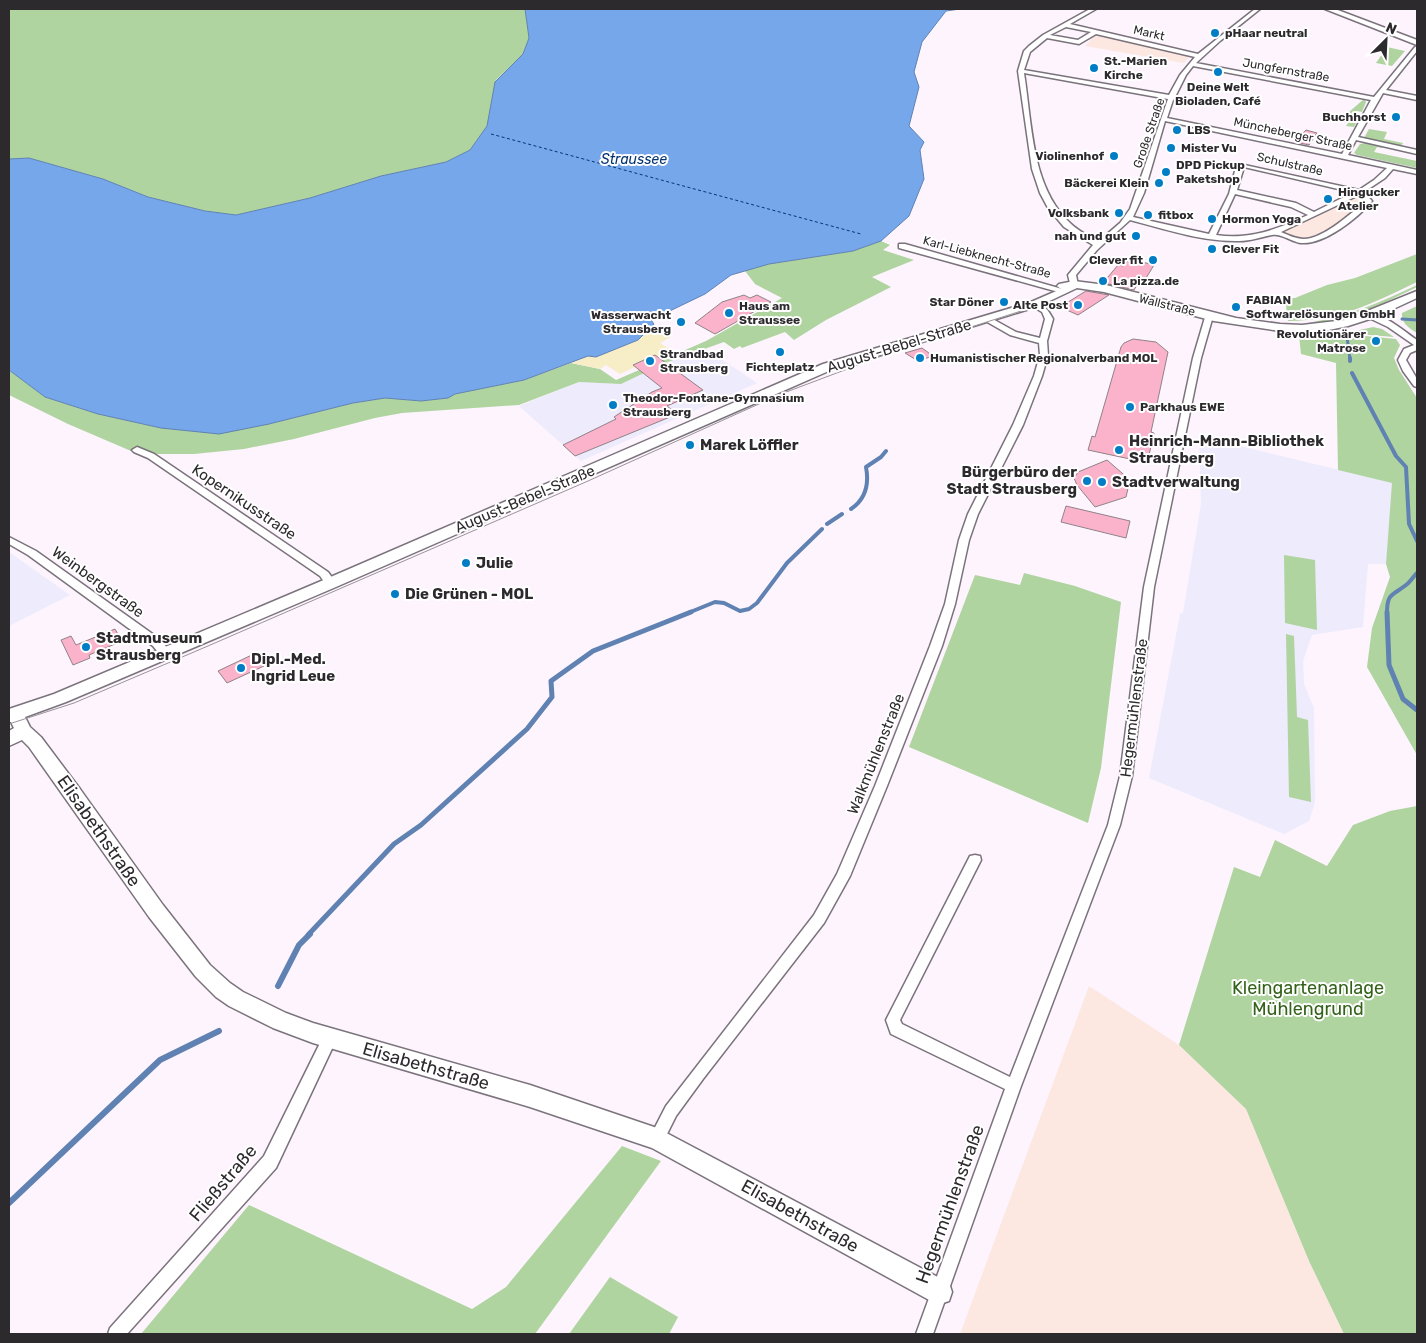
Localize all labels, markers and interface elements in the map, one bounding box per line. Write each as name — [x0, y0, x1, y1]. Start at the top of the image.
north arrow — [1361, 15, 1411, 65]
text: N — [1383, 19, 1399, 38]
street label: Markt — [1132, 23, 1166, 43]
place label: pHaar neutral — [1225, 26, 1307, 40]
marker: pHaar neutral — [1209, 27, 1221, 39]
place label: St.-Marien Kirche — [1104, 54, 1167, 82]
street label: Jungfernstraße — [1241, 55, 1331, 85]
marker: St.-Marien Kirche — [1088, 62, 1100, 74]
marker: Deine Welt Bioladen, Café — [1212, 66, 1224, 78]
place label: Deine Welt Bioladen, Café — [1175, 80, 1261, 108]
street label: Große Straße — [1130, 96, 1168, 170]
place label: Buchhorst — [1322, 110, 1386, 124]
marker: Buchhorst — [1390, 111, 1402, 123]
street label: Müncheberger Straße — [1232, 115, 1354, 153]
place label: LBS — [1187, 123, 1211, 137]
marker: LBS — [1171, 124, 1183, 136]
place label: Mister Vu — [1181, 141, 1237, 155]
marker: Mister Vu — [1165, 142, 1177, 154]
place label: Violinenhof — [1035, 149, 1105, 163]
marker: Violinenhof — [1108, 150, 1120, 162]
street label: Schulstraße — [1256, 150, 1325, 178]
water label: Straussee — [601, 151, 667, 168]
place label: DPD Pickup Paketshop — [1176, 158, 1245, 186]
marker: DPD Pickup Paketshop — [1160, 166, 1172, 178]
place label: Bäckerei Klein — [1064, 176, 1149, 190]
marker: Bäckerei Klein — [1153, 177, 1165, 189]
place label: Hingucker Atelier — [1338, 185, 1400, 213]
marker: Hingucker Atelier — [1322, 193, 1334, 205]
place label: Volksbank — [1048, 206, 1109, 220]
marker: Volksbank — [1113, 207, 1125, 219]
place label: fitbox — [1158, 208, 1193, 222]
marker: fitbox — [1142, 209, 1154, 221]
place label: Hormon Yoga — [1222, 212, 1301, 226]
marker: Hormon Yoga — [1206, 213, 1218, 225]
place label: nah und gut — [1054, 229, 1126, 243]
marker: nah und gut — [1130, 230, 1142, 242]
street label: Karl-Liebknecht-Straße — [922, 233, 1053, 281]
place label: Clever Fit — [1222, 242, 1279, 256]
marker: Clever Fit — [1206, 243, 1218, 255]
place label: Clever fit — [1089, 253, 1143, 267]
marker: Clever fit — [1147, 254, 1159, 266]
place label: La pizza.de — [1113, 274, 1179, 288]
marker: La pizza.de — [1097, 275, 1109, 287]
street label: Wallstraße — [1137, 291, 1197, 319]
place label: FABIAN Softwarelösungen GmbH — [1246, 293, 1396, 321]
place label: Star Döner — [929, 295, 995, 309]
marker: Star Döner — [998, 296, 1010, 308]
place label: Alte Post — [1013, 298, 1068, 312]
place label: Haus am Straussee — [739, 299, 800, 327]
marker: Alte Post — [1072, 299, 1084, 311]
marker: FABIAN Softwarelösungen GmbH — [1230, 301, 1242, 313]
marker: Haus am Straussee — [723, 307, 735, 319]
place label: Wasserwacht Strausberg — [591, 308, 671, 336]
street label: August-Bebel-Straße — [825, 315, 973, 377]
marker: Wasserwacht Strausberg — [675, 316, 687, 328]
place label: Revolutionärer Matrose — [1276, 327, 1367, 355]
marker: Revolutionärer Matrose — [1370, 335, 1382, 347]
marker: Fichteplatz — [774, 346, 786, 358]
place label: Strandbad Strausberg — [660, 347, 728, 375]
place label: Humanistischer Regionalverband MOL — [930, 351, 1157, 365]
marker: Humanistischer Regionalverband MOL — [914, 352, 926, 364]
marker: Strandbad Strausberg — [644, 355, 656, 367]
place label: Fichteplatz — [746, 360, 815, 374]
place label: Theodor-Fontane-Gymnasium Strausberg — [623, 391, 804, 419]
marker: Theodor-Fontane-Gymnasium Strausberg — [607, 399, 619, 411]
place label: Parkhaus EWE — [1140, 400, 1225, 414]
marker: Parkhaus EWE — [1124, 401, 1136, 413]
place label: Heinrich-Mann-Bibliothek Strausberg — [1129, 432, 1324, 467]
place label: Marek Löffler — [700, 436, 799, 454]
marker: Marek Löffler — [684, 439, 696, 451]
marker: Heinrich-Mann-Bibliothek Strausberg — [1113, 444, 1125, 456]
street label: Kopernikusstraße — [188, 460, 300, 544]
street label: August-Bebel-Straße — [452, 461, 598, 537]
place label: Bürgerbüro der Stadt Strausberg — [947, 463, 1077, 498]
place label: Stadtverwaltung — [1112, 473, 1240, 491]
marker: Bürgerbüro der Stadt Strausberg — [1081, 475, 1093, 487]
marker: Stadtverwaltung — [1096, 476, 1108, 488]
street label: Weinbergstraße — [49, 543, 147, 621]
place label: Julie — [476, 554, 513, 572]
marker: Julie — [460, 557, 472, 569]
place label: Die Grünen - MOL — [405, 585, 533, 603]
marker: Die Grünen - MOL — [389, 588, 401, 600]
place label: Stadtmuseum Strausberg — [96, 629, 202, 664]
street label: Hegermühlenstraße — [1117, 638, 1151, 778]
marker: Stadtmuseum Strausberg — [80, 641, 92, 653]
place label: Dipl.-Med. Ingrid Leue — [251, 650, 335, 685]
marker: Dipl.-Med. Ingrid Leue — [235, 662, 247, 674]
street label: Walkmühlenstraße — [844, 691, 908, 817]
street label: Elisabethstraße — [52, 771, 146, 891]
park label: Kleingartenanlage Mühlengrund — [1232, 977, 1384, 1020]
street label: Elisabethstraße — [360, 1037, 492, 1095]
street label: Hegermühlenstraße — [911, 1122, 989, 1286]
street label: Fließstraße — [185, 1140, 261, 1226]
street label: Elisabethstraße — [737, 1175, 863, 1257]

